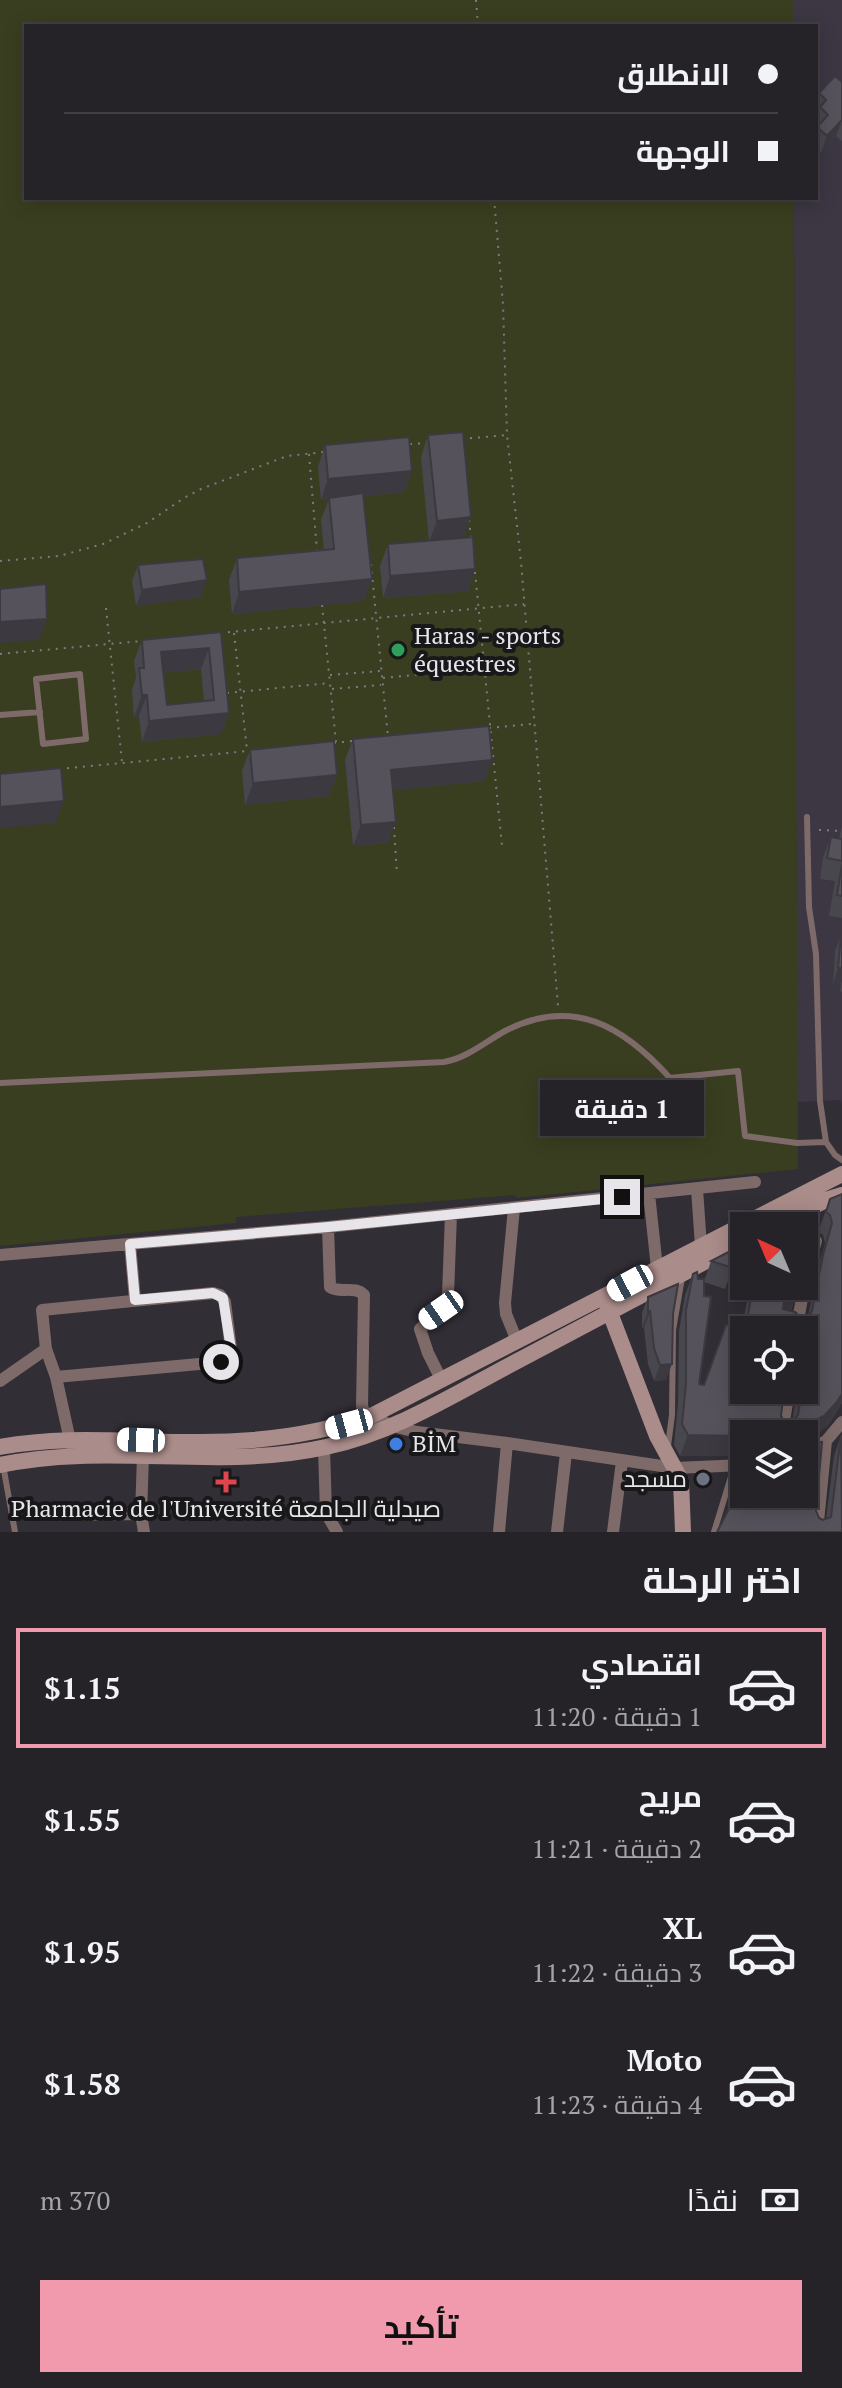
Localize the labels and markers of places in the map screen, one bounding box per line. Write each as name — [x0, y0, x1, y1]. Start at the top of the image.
place label: Haras - sports équestres — [414, 619, 561, 679]
marker: Haras - sports équestres — [389, 641, 407, 659]
place label: BİM — [412, 1427, 456, 1459]
marker: BİM — [387, 1435, 405, 1453]
place label: مسجد — [624, 1462, 687, 1494]
marker: مسجد — [694, 1470, 712, 1488]
marker: Pharmacie de l'Université صيدلية الجامعة — [217, 1473, 235, 1491]
place label: Pharmacie de l'Université صيدلية الجامعة — [11, 1492, 441, 1524]

